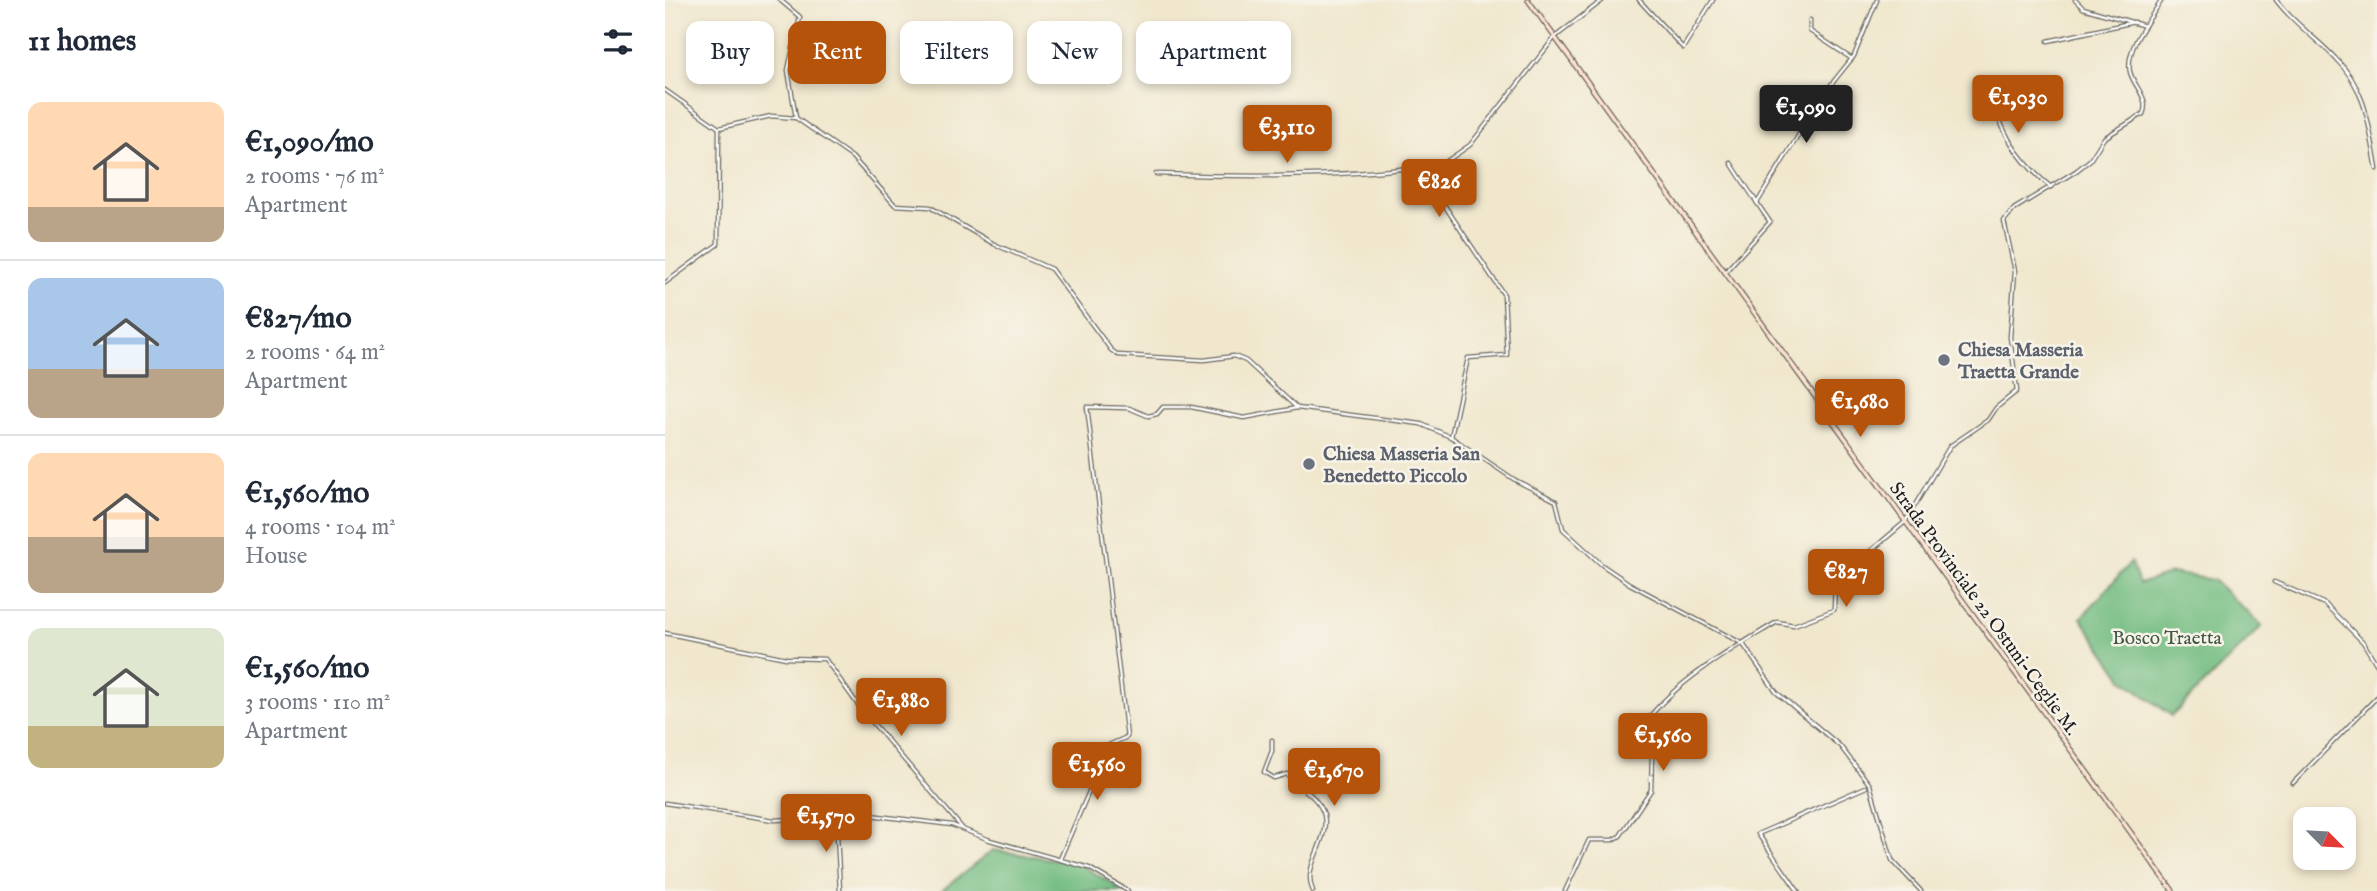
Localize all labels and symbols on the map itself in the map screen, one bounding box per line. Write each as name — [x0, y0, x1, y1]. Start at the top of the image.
pin: €1,030 — [1961, 76, 2075, 135]
pin: €1,090 — [1749, 86, 1863, 145]
pin: €3,110 — [1230, 106, 1344, 165]
pin: €826 — [1398, 160, 1480, 219]
place label: Chiesa Masseria Traetta Grande — [1957, 339, 2084, 385]
marker: Chiesa Masseria Traetta Grande — [1936, 352, 1952, 368]
pin: €1,680 — [1803, 380, 1917, 439]
place label: Chiesa Masseria San Benedetto Piccolo — [1323, 443, 1480, 489]
marker: Chiesa Masseria San Benedetto Piccolo — [1301, 456, 1317, 472]
street label: Strada Provinciale 22 Ostuni-Ceglie M. — [1883, 478, 2083, 741]
pin: €827 — [1805, 550, 1887, 609]
park label: Bosco Traetta — [2112, 627, 2223, 651]
pin: €1,880 — [844, 678, 958, 738]
pin: €1,560 — [1606, 714, 1720, 773]
pin: €1,560 — [1040, 742, 1154, 802]
pin: €1,670 — [1277, 748, 1391, 808]
pin: €1,570 — [769, 794, 883, 854]
north arrow — [2293, 807, 2355, 870]

